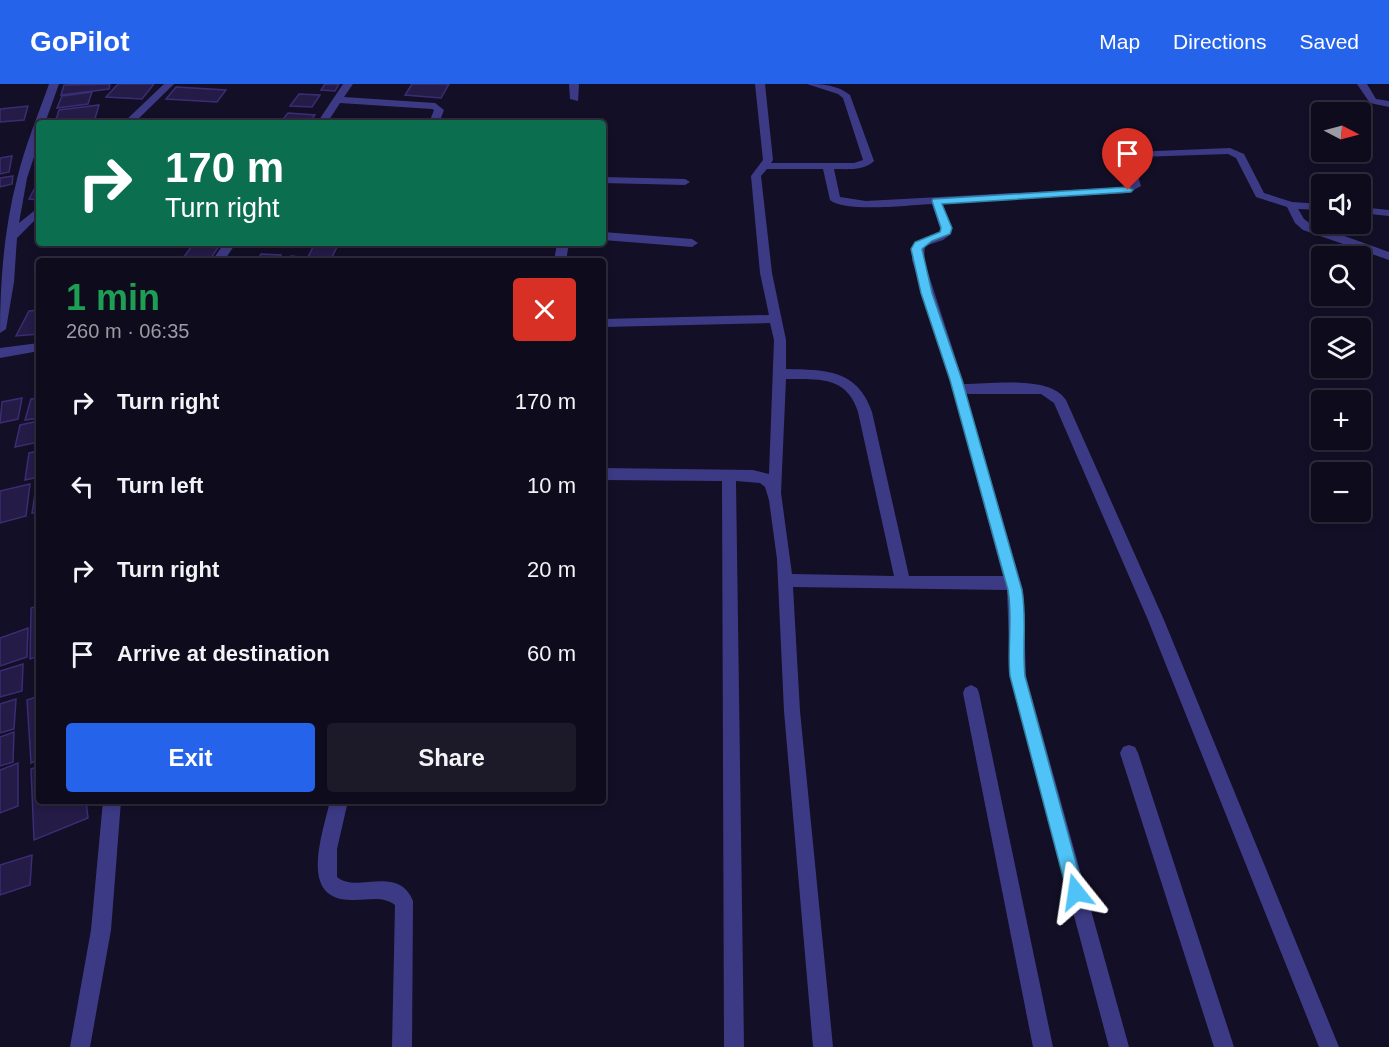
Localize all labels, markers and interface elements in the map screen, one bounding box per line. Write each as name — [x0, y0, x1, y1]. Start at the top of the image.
text: GoPilot — [30, 26, 130, 57]
text: Map — [1099, 30, 1140, 53]
text: Directions — [1173, 30, 1266, 53]
text: Saved — [1299, 30, 1359, 53]
north arrow — [1311, 102, 1371, 162]
map controls — [1311, 102, 1371, 522]
pin — [1102, 128, 1153, 190]
icon: arrive — [1111, 137, 1144, 170]
icon: right — [66, 144, 144, 222]
text: 170 m — [165, 144, 284, 191]
button: sound — [1311, 174, 1371, 234]
text: Turn right — [165, 193, 280, 223]
button: search — [1311, 246, 1371, 306]
text: 1 min — [66, 277, 160, 318]
button: close — [513, 278, 576, 341]
button: layers — [1311, 318, 1371, 378]
text: 260 m · 06:35 — [66, 320, 189, 342]
icon: right — [66, 386, 99, 419]
text: Turn right — [117, 389, 219, 414]
text: 170 m — [515, 389, 576, 414]
button: + — [1311, 390, 1371, 450]
button: − — [1311, 462, 1371, 522]
icon: left — [66, 470, 99, 503]
text: Turn left — [117, 473, 203, 498]
text: 10 m — [527, 473, 576, 498]
icon: right — [66, 554, 99, 587]
text: Turn right — [117, 557, 219, 582]
text: 20 m — [527, 557, 576, 582]
icon: arrive — [66, 638, 99, 671]
text: Arrive at destination — [117, 641, 330, 666]
text: 60 m — [527, 641, 576, 666]
button: Exit — [66, 723, 315, 792]
button: Share — [327, 723, 576, 792]
position arrow — [1044, 860, 1108, 924]

